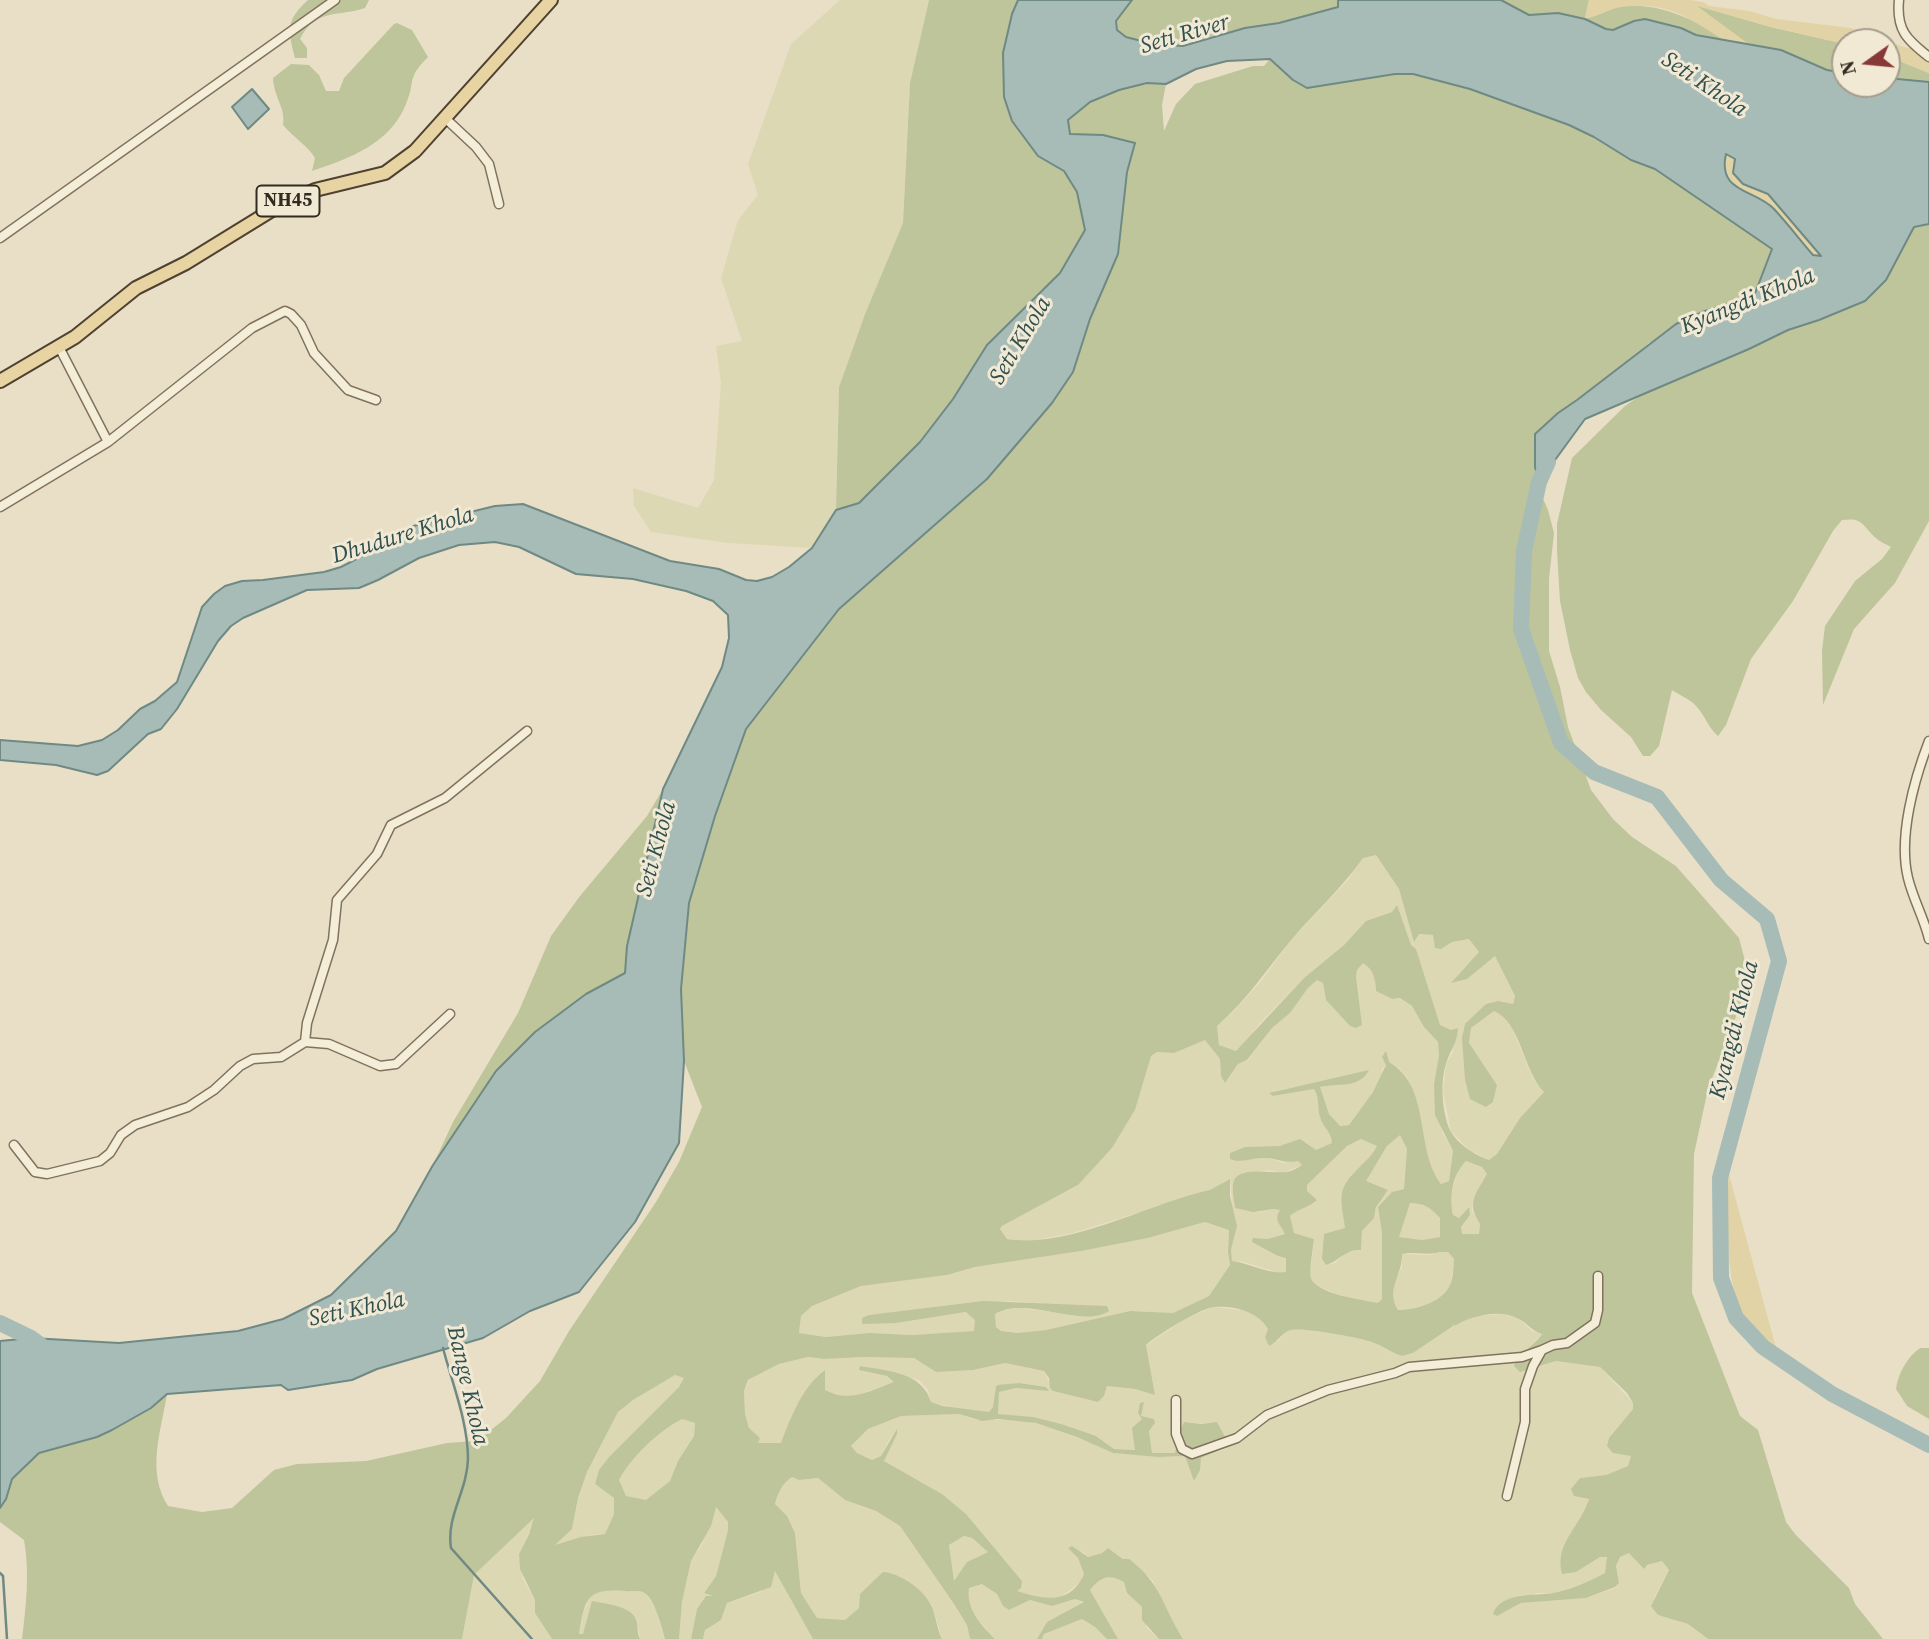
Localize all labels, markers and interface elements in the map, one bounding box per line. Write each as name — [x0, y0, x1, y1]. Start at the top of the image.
water label: Seti River — [1137, 9, 1233, 61]
north arrow — [1831, 28, 1901, 98]
water label: Seti Khola — [1656, 46, 1752, 124]
text: N — [1833, 58, 1862, 78]
road number: NH45 — [256, 186, 320, 216]
water label: Kyangdi Khola — [1677, 263, 1819, 341]
water label: Seti Khola — [984, 292, 1058, 390]
water label: Dhudure Khola — [329, 501, 477, 571]
water label: Seti Khola — [631, 798, 683, 900]
water label: Kyangdi Khola — [1704, 958, 1766, 1102]
water label: Seti Khola — [306, 1286, 408, 1334]
water label: Bange Khola — [440, 1323, 494, 1449]

